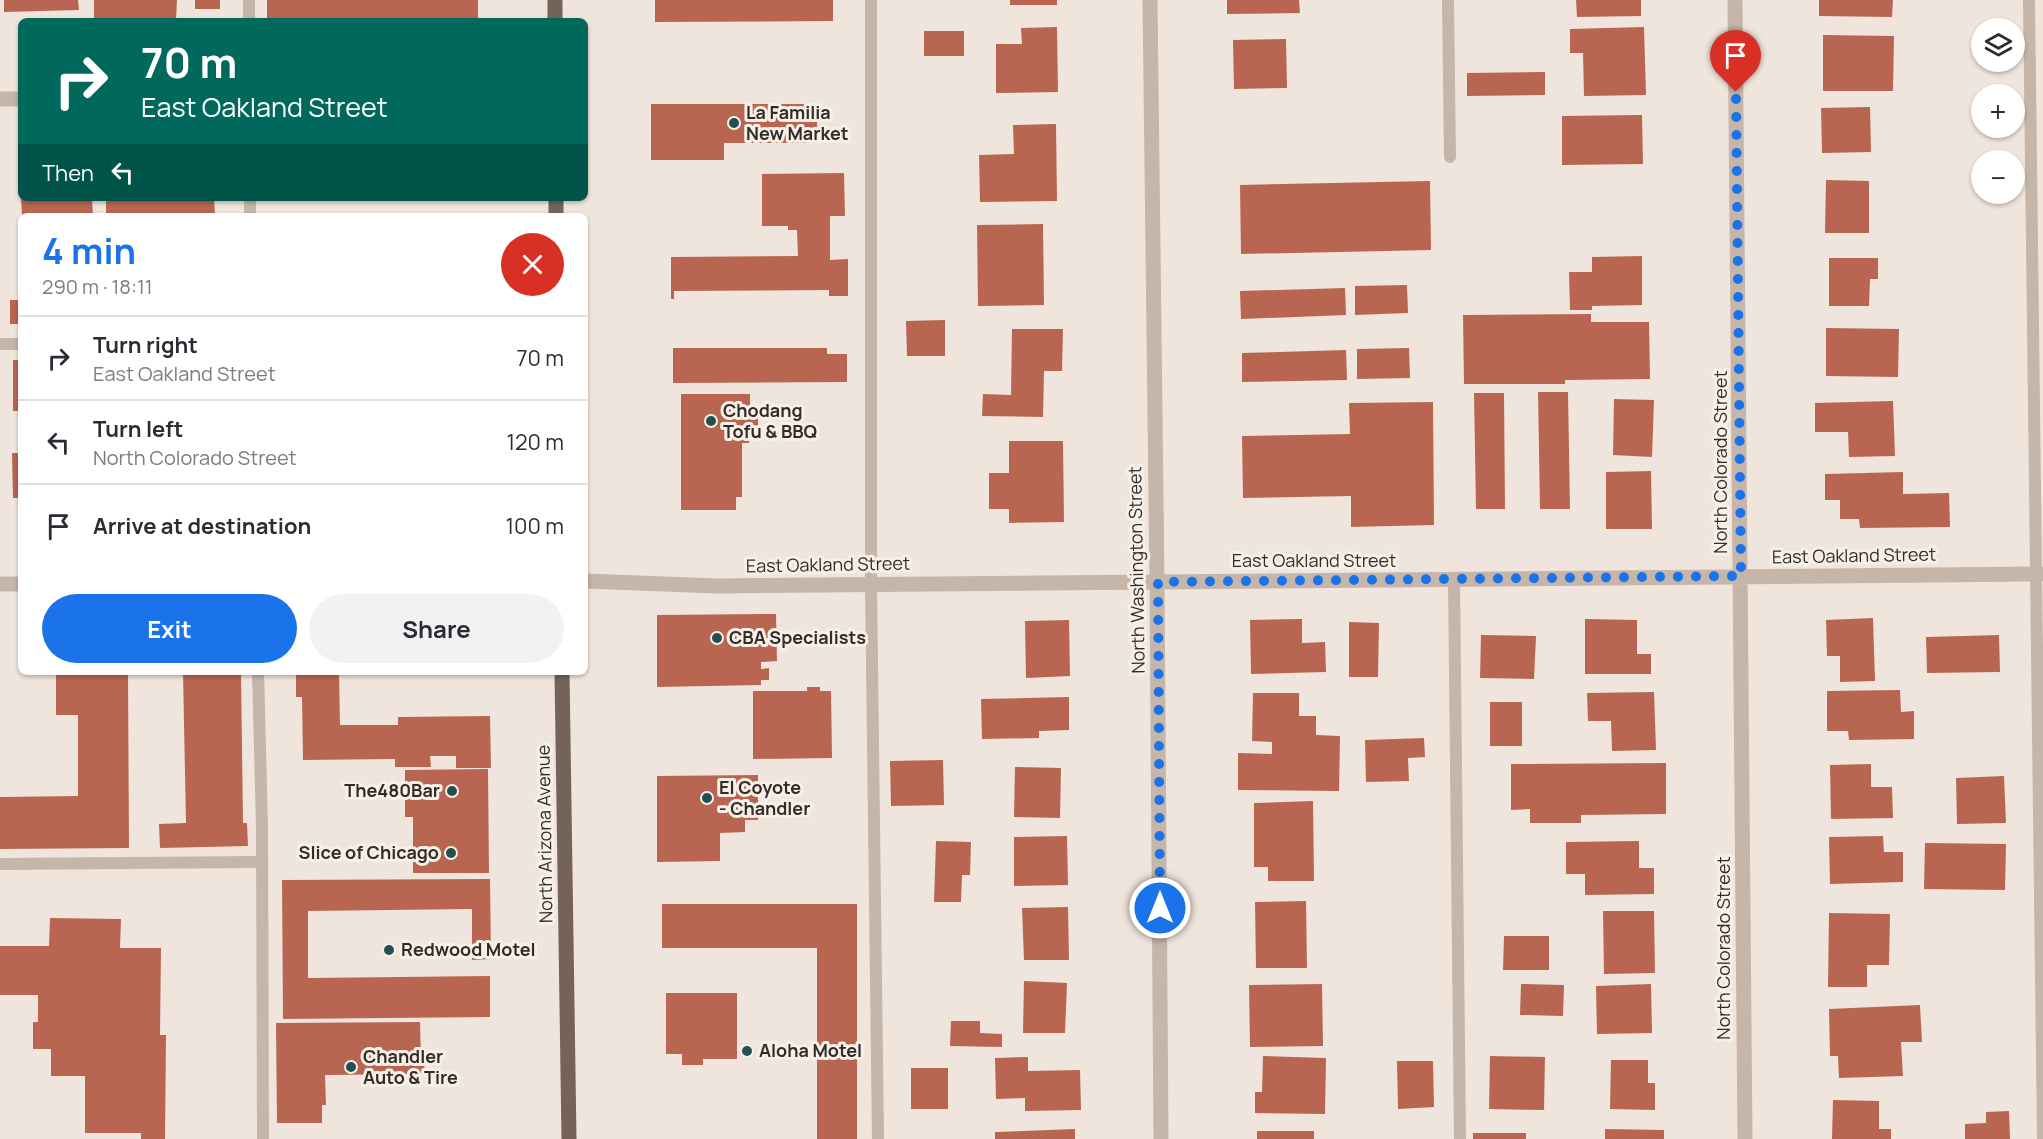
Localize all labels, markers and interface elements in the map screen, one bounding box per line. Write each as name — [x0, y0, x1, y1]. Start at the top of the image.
map controls — [1971, 18, 2025, 204]
button: layers — [1971, 18, 2025, 72]
pin — [1710, 30, 1761, 92]
text: 70 m — [141, 33, 237, 91]
icon: arrive — [1719, 39, 1752, 72]
icon: right — [42, 42, 120, 120]
button: + — [1971, 84, 2025, 138]
text: East Oakland Street — [141, 88, 388, 125]
place label: La Familia New Market — [746, 100, 849, 145]
marker: La Familia New Market — [727, 116, 741, 130]
button: − — [1971, 150, 2025, 204]
icon: left — [106, 156, 139, 189]
text: Then — [42, 158, 94, 188]
text: 4 min — [42, 226, 136, 275]
button: close — [501, 233, 564, 296]
text: 290 m · 18:11 — [42, 273, 153, 300]
text: Turn right — [93, 330, 198, 360]
icon: right — [42, 342, 75, 375]
text: 70 m — [516, 343, 564, 373]
text: East Oakland Street — [93, 360, 276, 387]
street label: North Colorado Street — [1708, 370, 1732, 554]
place label: Chodang Tofu & BBQ — [723, 398, 817, 443]
text: Turn left — [93, 414, 183, 444]
marker: Chodang Tofu & BBQ — [704, 414, 718, 428]
icon: left — [42, 426, 75, 459]
text: 120 m — [506, 427, 564, 457]
text: North Colorado Street — [93, 444, 297, 471]
street label: North Washington Street — [1122, 466, 1150, 674]
icon: arrive — [42, 510, 75, 543]
text: Arrive at destination — [93, 511, 311, 541]
text: 100 m — [506, 511, 564, 541]
street label: East Oakland Street — [1772, 542, 1936, 568]
street label: East Oakland Street — [1232, 548, 1396, 572]
street label: East Oakland Street — [746, 551, 910, 577]
button: Exit — [42, 594, 297, 663]
button: Share — [309, 594, 564, 663]
place label: CBA Specialists — [729, 625, 866, 649]
marker: CBA Specialists — [710, 631, 724, 645]
street label: North Arizona Avenue — [530, 745, 558, 923]
place label: El Coyote - Chandler — [719, 775, 810, 820]
place label: The480Bar — [344, 778, 440, 802]
marker: The480Bar — [445, 784, 459, 798]
marker: El Coyote - Chandler — [700, 791, 714, 805]
place label: Slice of Chicago — [299, 840, 439, 864]
marker: Slice of Chicago — [444, 846, 458, 860]
street label: North Colorado Street — [1711, 856, 1735, 1040]
position arrow — [1128, 876, 1192, 940]
place label: Redwood Motel — [401, 937, 536, 961]
marker: Redwood Motel — [382, 943, 396, 957]
place label: Aloha Motel — [759, 1038, 862, 1062]
place label: Chandler Auto & Tire — [363, 1044, 458, 1089]
marker: Aloha Motel — [740, 1044, 754, 1058]
marker: Chandler Auto & Tire — [344, 1060, 358, 1074]

